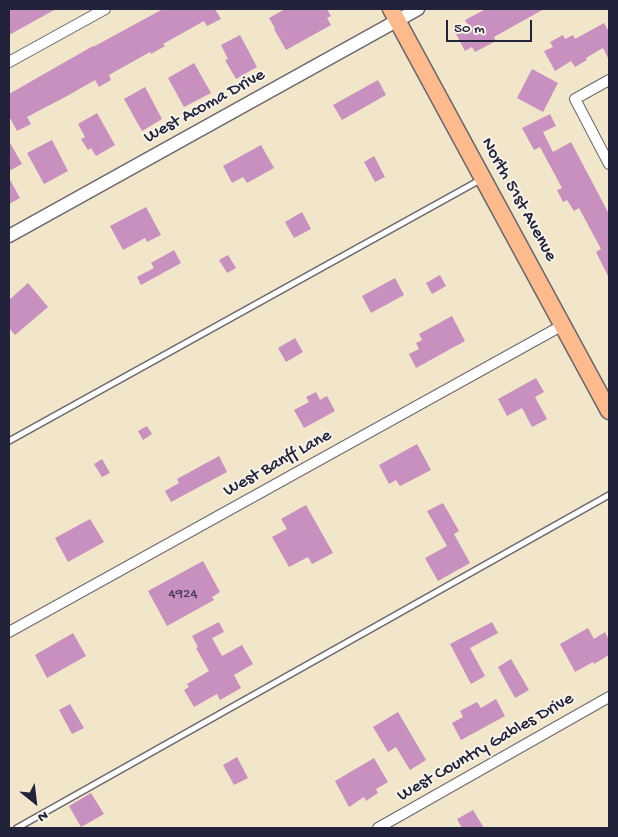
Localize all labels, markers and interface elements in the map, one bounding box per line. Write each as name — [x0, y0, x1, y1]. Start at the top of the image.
scale bar — [448, 10, 534, 42]
text: 50 m — [454, 20, 485, 38]
street label: West Acoma Drive — [141, 65, 269, 149]
street label: North 51st Avenue — [475, 134, 561, 266]
street label: West Banff Lane — [220, 425, 336, 503]
house number: 4924 — [168, 586, 198, 604]
street label: West Country Gables Drive — [394, 689, 578, 807]
north arrow — [10, 777, 60, 827]
text: N — [34, 806, 51, 825]

